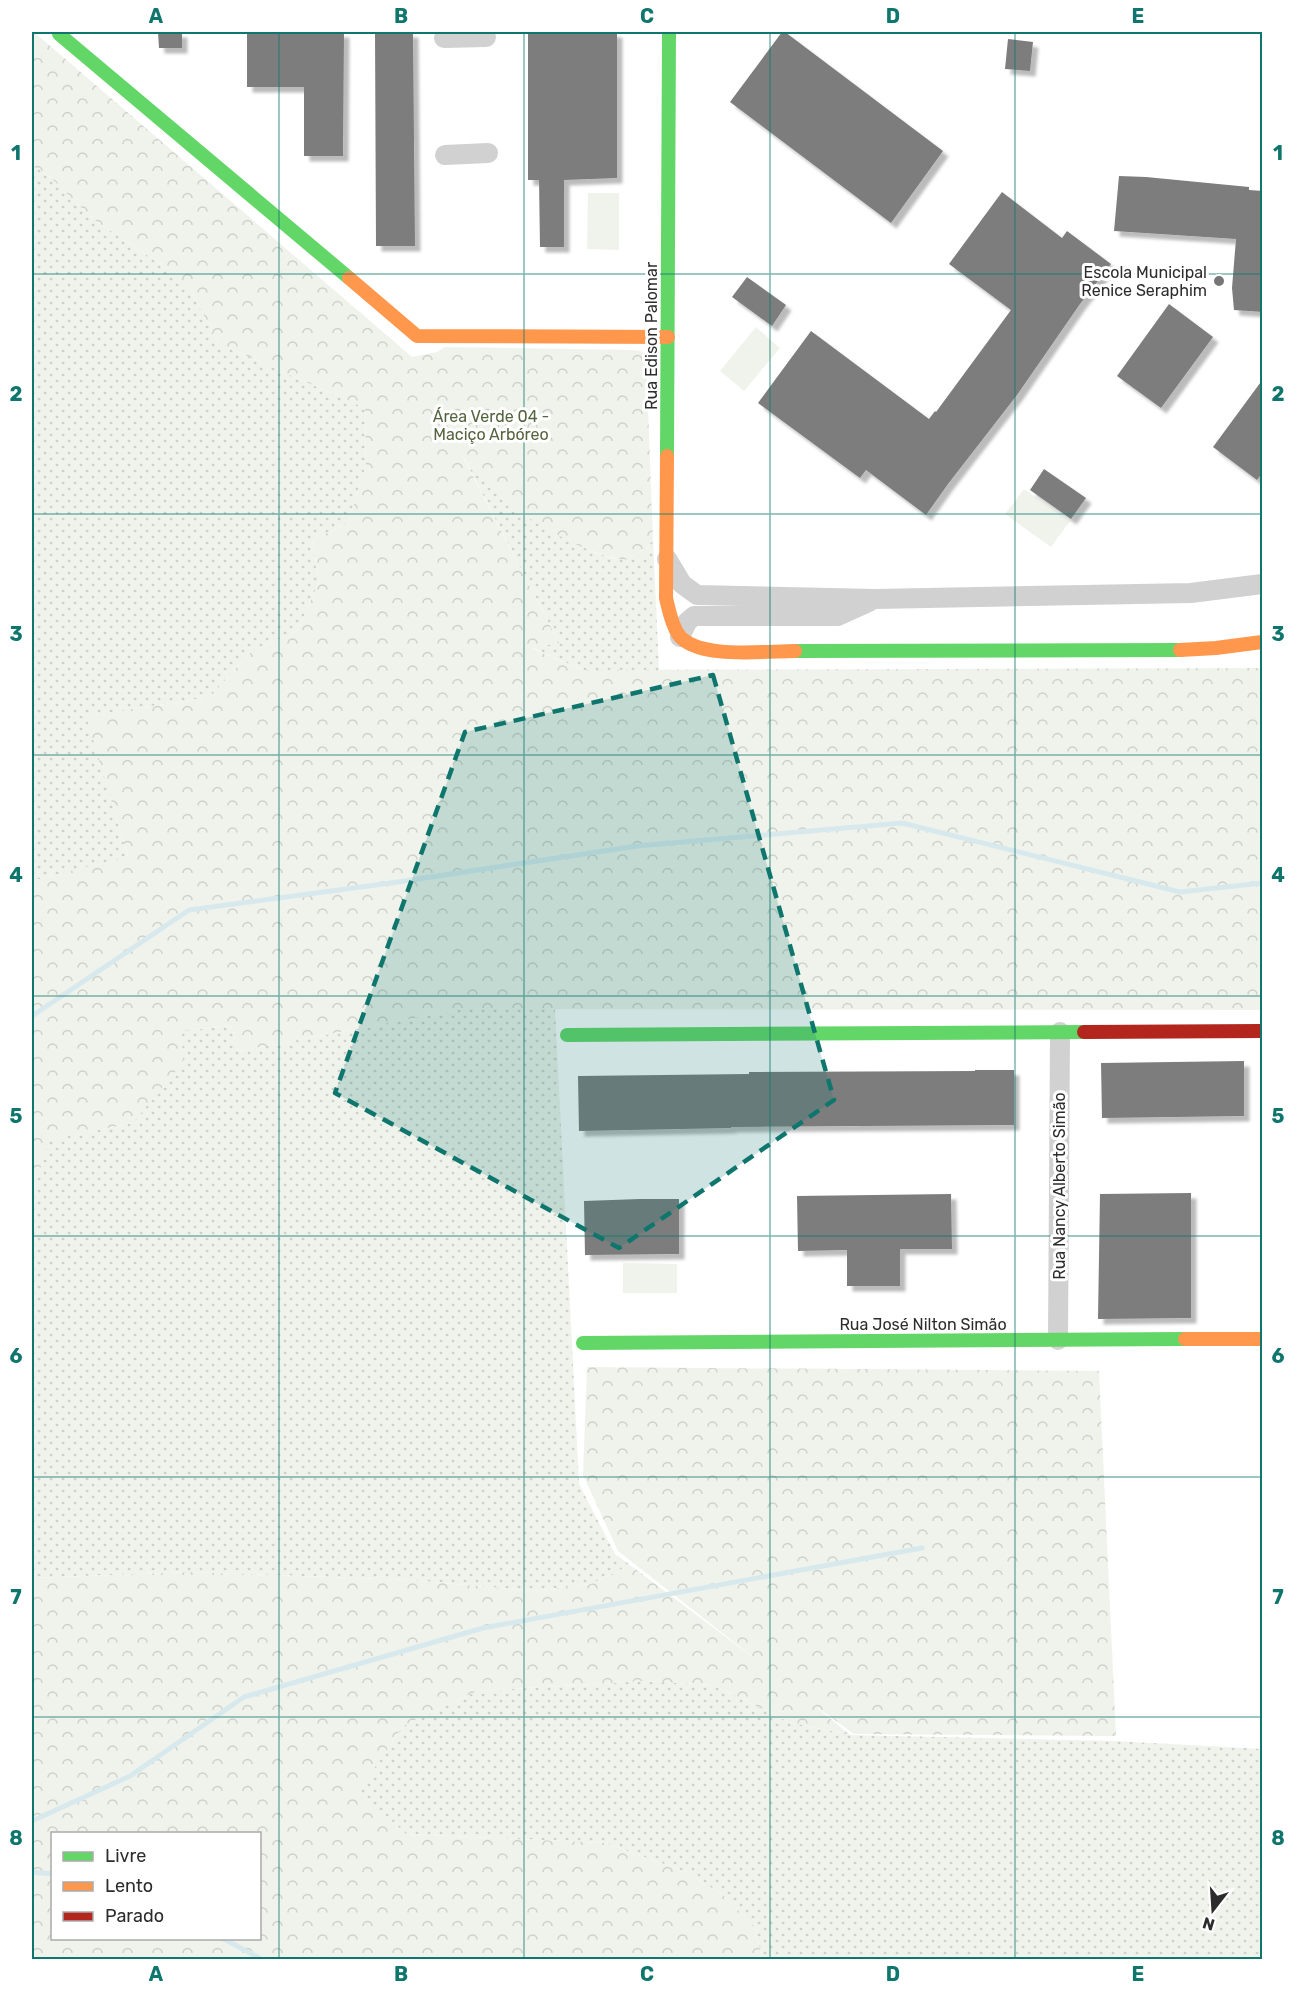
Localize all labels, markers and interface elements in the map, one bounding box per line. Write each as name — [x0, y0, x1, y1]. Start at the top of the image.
text: A — [149, 4, 164, 28]
text: B — [394, 4, 408, 28]
text: C — [640, 4, 654, 28]
text: D — [886, 4, 900, 28]
text: E — [1132, 4, 1144, 28]
text: 1 — [11, 141, 21, 165]
text: 1 — [1273, 141, 1283, 165]
street label: Rua Edison Palomar — [642, 262, 661, 410]
place label: Escola Municipal Renice Seraphim — [1081, 263, 1207, 300]
marker: Escola Municipal Renice Seraphim — [1212, 274, 1226, 288]
text: 2 — [10, 382, 23, 406]
text: 2 — [1272, 382, 1285, 406]
park label: Área Verde 04 - Maciço Arbóreo — [433, 407, 549, 444]
text: 3 — [9, 622, 23, 646]
text: 3 — [1271, 622, 1285, 646]
text: 4 — [9, 863, 23, 887]
text: 4 — [1271, 863, 1285, 887]
street label: Rua Nancy Alberto Simão — [1050, 1092, 1069, 1280]
text: 5 — [10, 1104, 23, 1128]
text: 5 — [1272, 1104, 1285, 1128]
street label: Rua José Nilton Simão — [839, 1315, 1007, 1334]
text: 6 — [9, 1344, 23, 1368]
text: 6 — [1271, 1344, 1285, 1368]
text: 7 — [10, 1585, 22, 1609]
text: 7 — [1272, 1585, 1284, 1609]
text: 8 — [9, 1826, 23, 1850]
text: 8 — [1271, 1826, 1285, 1850]
legend — [51, 1832, 261, 1940]
text: Livre — [105, 1845, 146, 1867]
text: Lento — [105, 1875, 153, 1897]
north arrow — [1183, 1880, 1243, 1940]
text: Parado — [105, 1905, 164, 1927]
text: N — [1200, 1913, 1217, 1935]
text: A — [149, 1962, 164, 1986]
text: B — [394, 1962, 408, 1986]
text: C — [640, 1962, 654, 1986]
text: D — [886, 1962, 900, 1986]
text: E — [1132, 1962, 1144, 1986]

